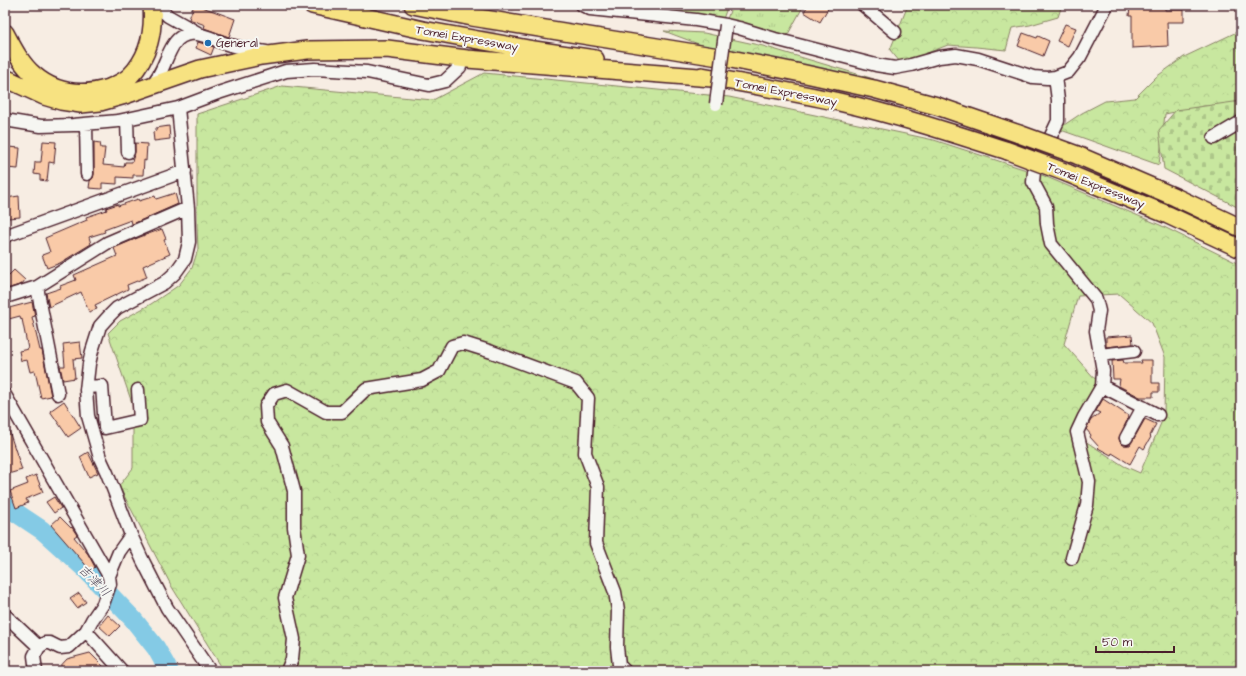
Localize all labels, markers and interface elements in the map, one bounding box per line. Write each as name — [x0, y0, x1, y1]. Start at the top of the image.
street label: Tomei Expressway — [414, 21, 520, 57]
place label: General — [216, 35, 258, 52]
marker: General — [203, 38, 213, 48]
street label: Tomei Expressway — [733, 74, 839, 112]
street label: Tomei Expressway — [1044, 158, 1147, 214]
water label: 吉津川 — [74, 561, 114, 601]
scale bar — [1096, 628, 1174, 654]
text: 50 m — [1102, 634, 1133, 651]

